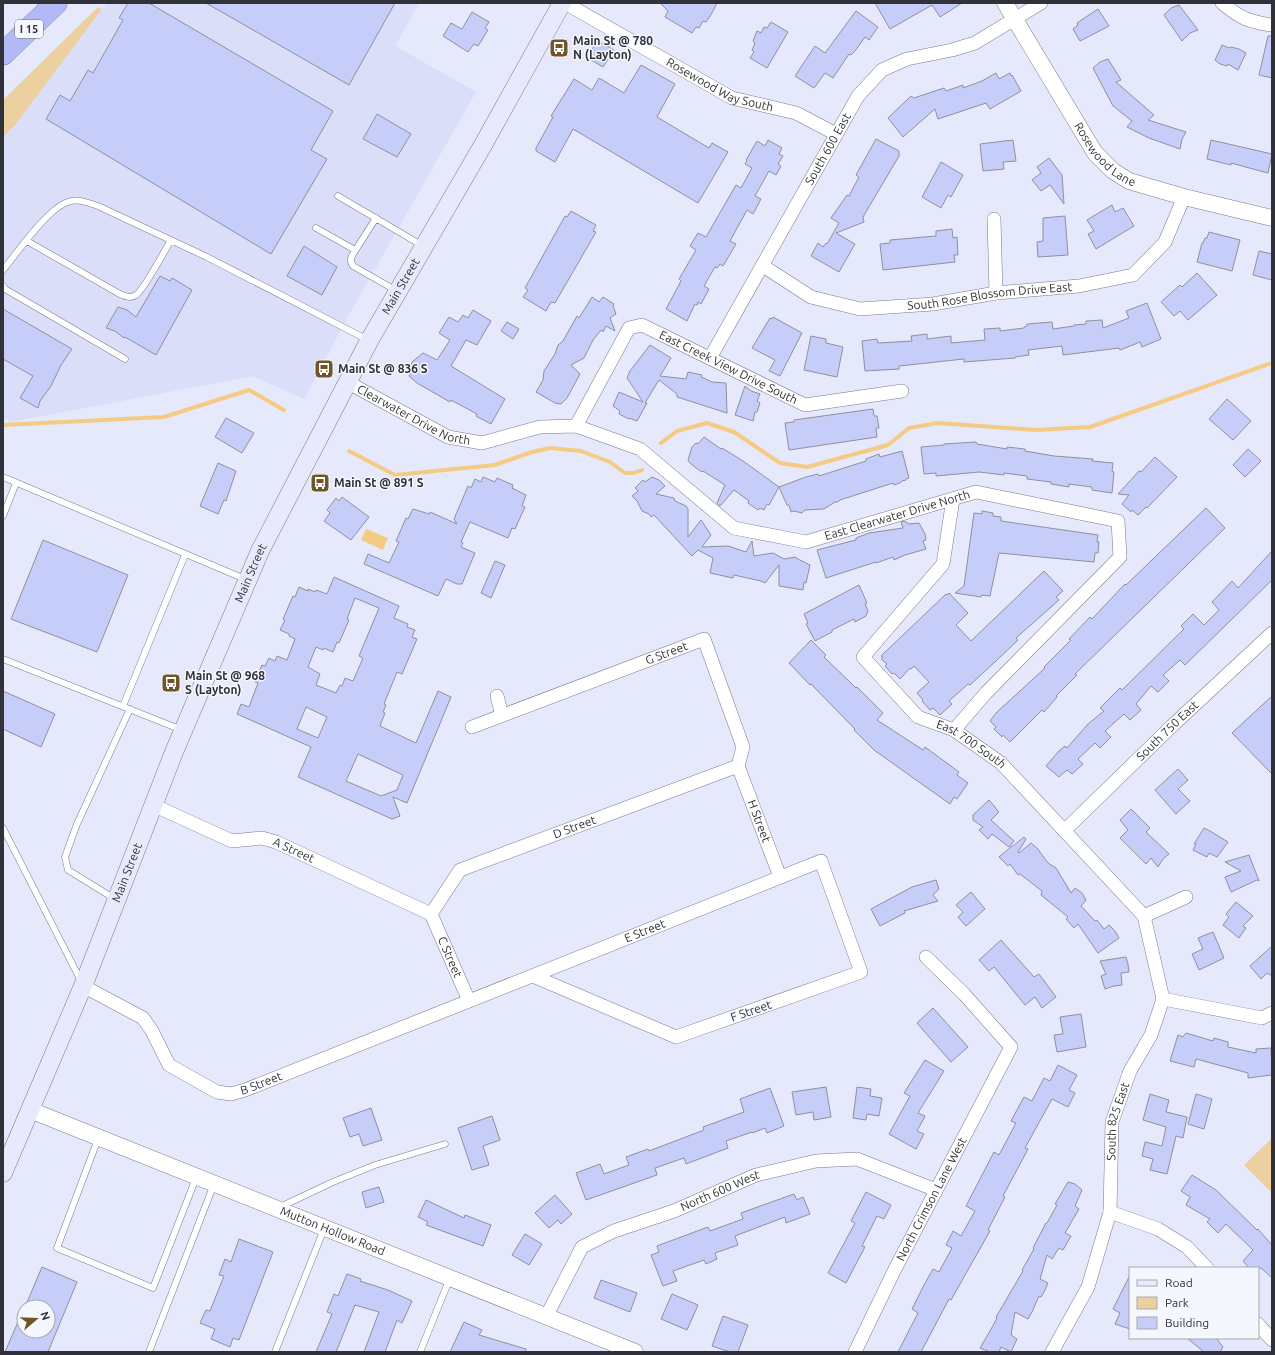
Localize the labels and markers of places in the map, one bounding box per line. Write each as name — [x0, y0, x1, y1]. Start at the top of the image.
place label: Main St @ 780 N (Layton) — [573, 34, 653, 62]
bus stop icon: Main St @ 780 N (Layton) — [548, 37, 570, 59]
bus stop icon: Main St @ 836 S — [313, 358, 335, 380]
place label: Main St @ 836 S — [338, 362, 428, 375]
bus stop icon: Main St @ 891 S — [309, 472, 331, 494]
place label: Main St @ 891 S — [334, 476, 424, 489]
place label: Main St @ 968 S (Layton) — [185, 669, 265, 697]
bus stop icon: Main St @ 968 S (Layton) — [160, 672, 182, 694]

